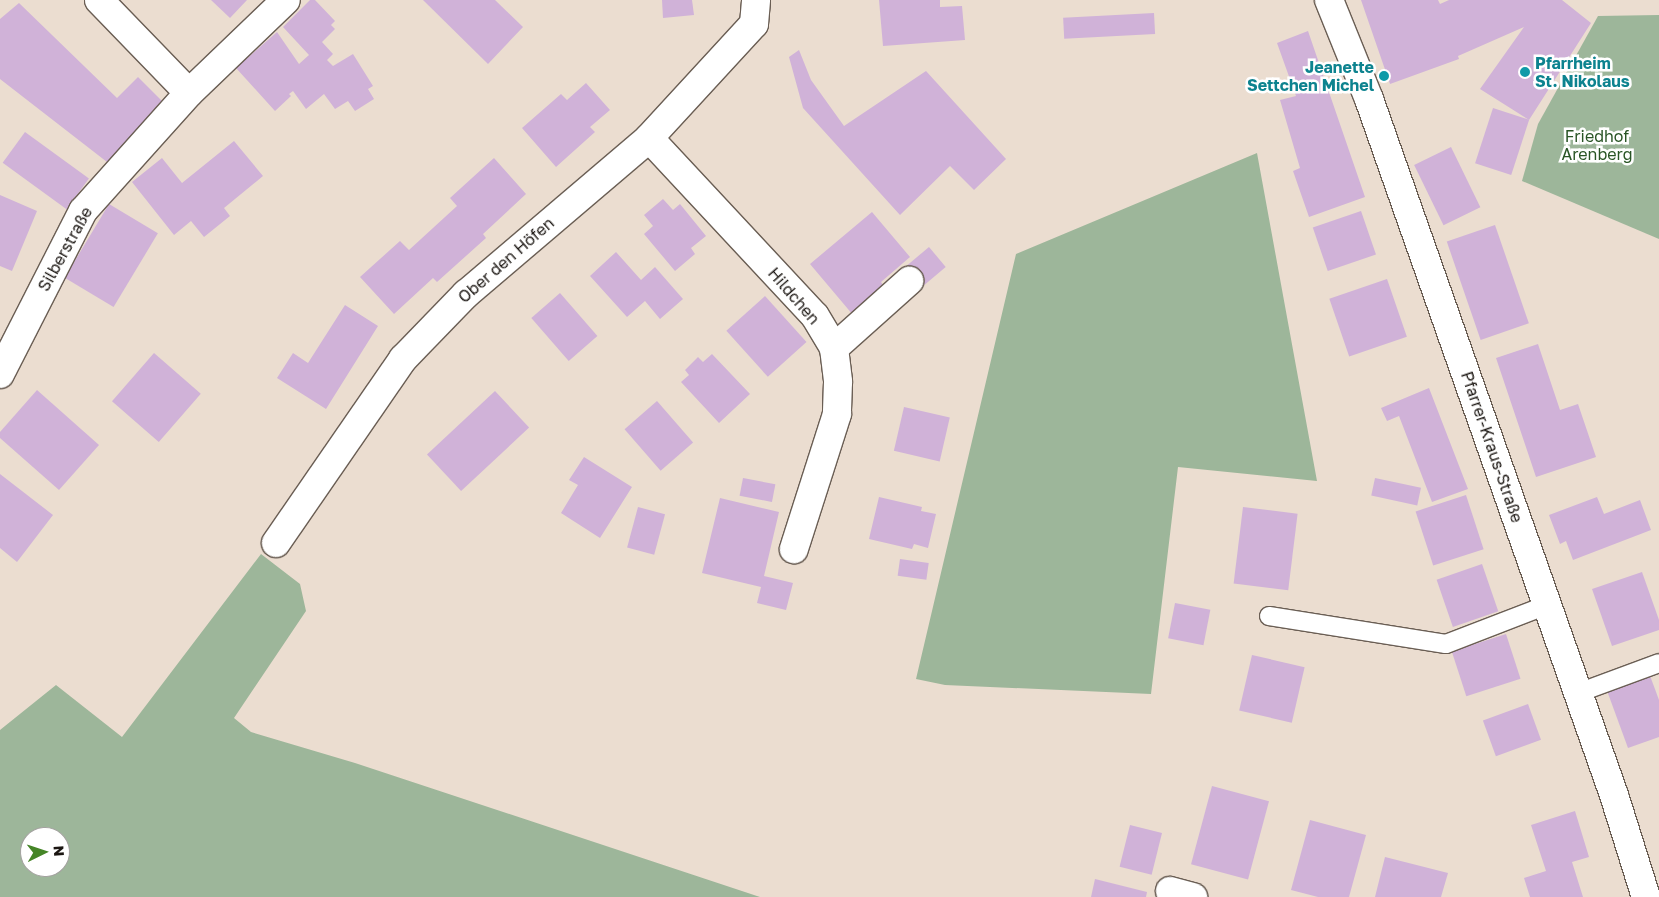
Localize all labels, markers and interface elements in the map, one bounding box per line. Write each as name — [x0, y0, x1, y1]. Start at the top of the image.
place label: Pfarrheim St. Nikolaus — [1535, 53, 1630, 91]
place label: Jeanette Settchen Michel — [1247, 57, 1374, 95]
marker: Pfarrheim St. Nikolaus — [1519, 66, 1531, 78]
marker: Jeanette Settchen Michel — [1378, 70, 1390, 82]
park label: Friedhof Arenberg — [1562, 126, 1632, 164]
street label: Silberstraße — [34, 203, 96, 295]
street label: Ober den Höfen — [454, 213, 558, 307]
street label: Hildchen — [764, 264, 824, 328]
street label: Pfarrer-Kraus-Straße — [1457, 369, 1527, 525]
north arrow — [20, 827, 70, 877]
text: N — [51, 845, 68, 857]

